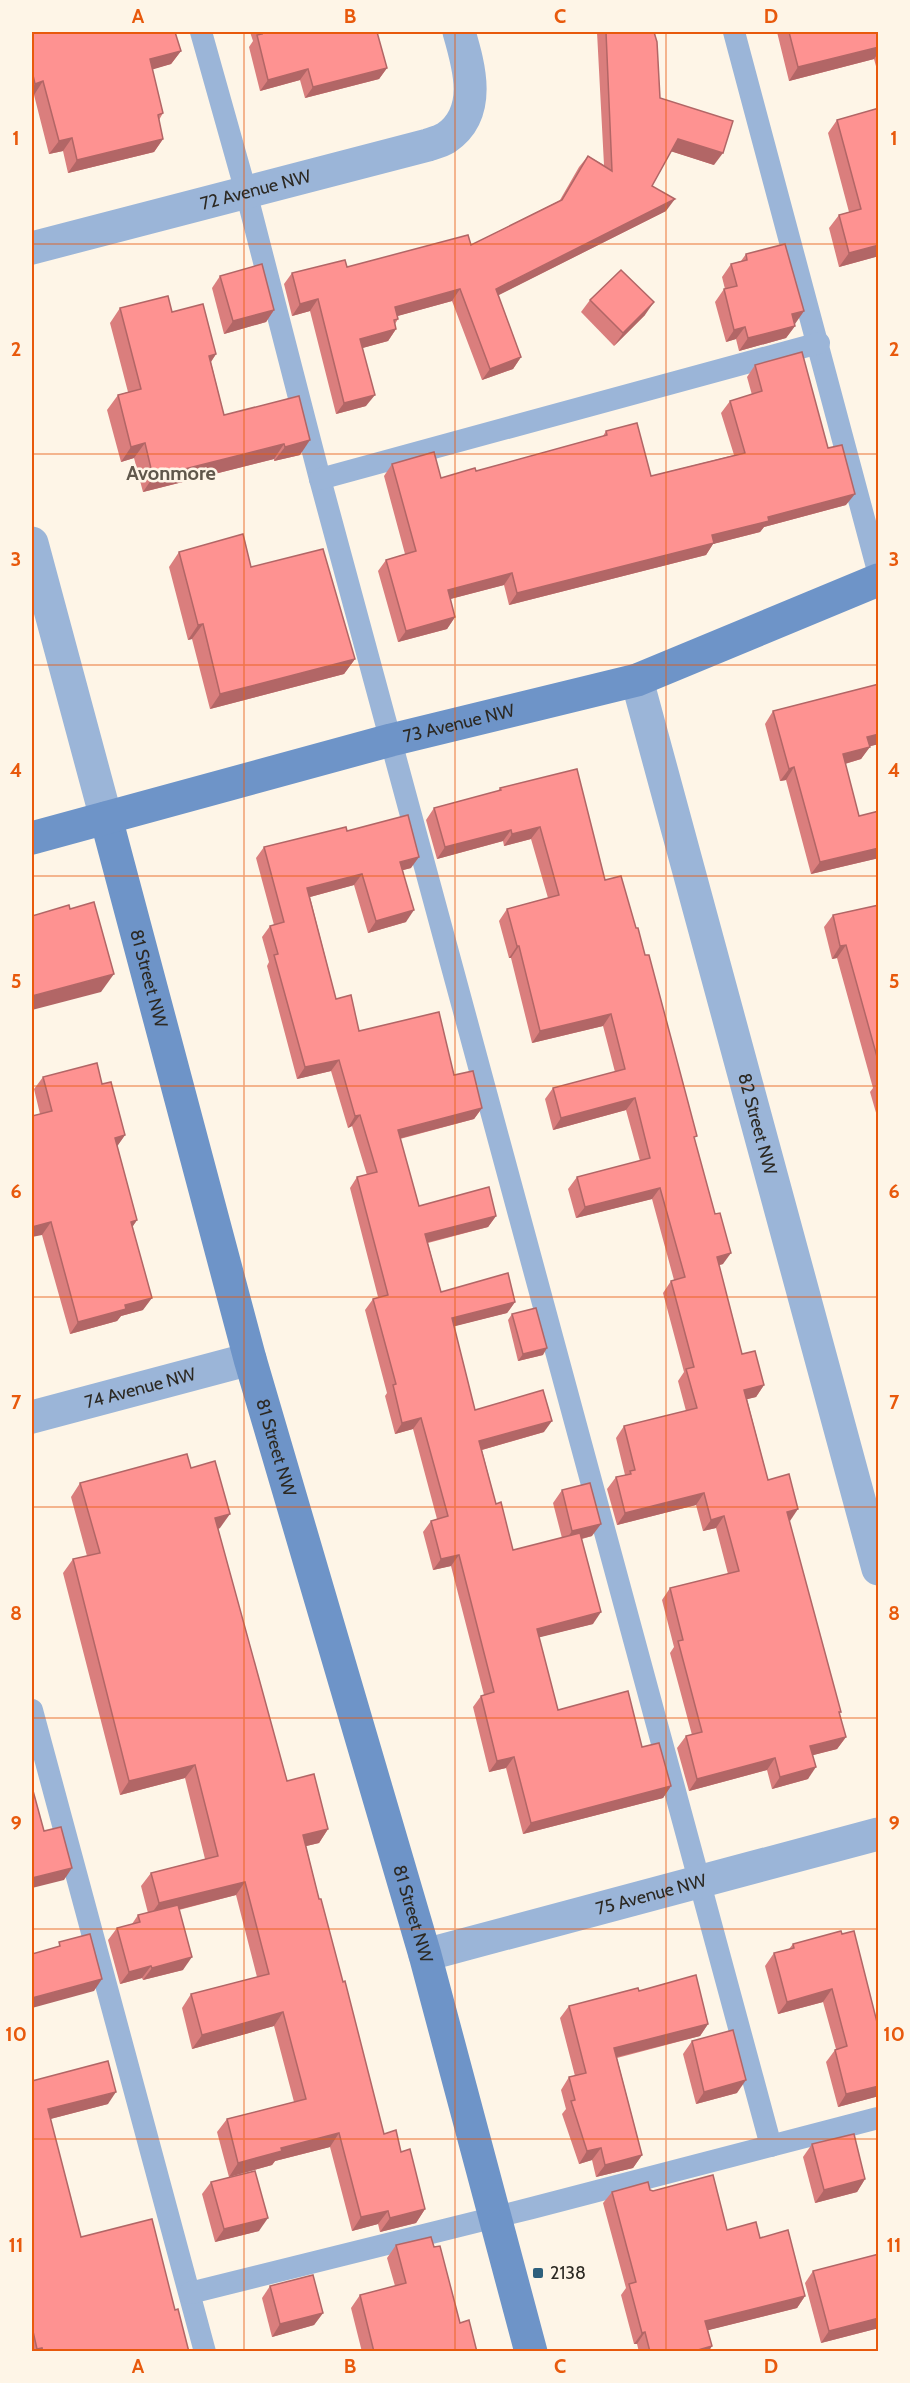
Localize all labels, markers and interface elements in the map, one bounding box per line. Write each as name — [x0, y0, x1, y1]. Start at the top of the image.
text: A — [132, 4, 145, 28]
text: B — [344, 4, 356, 28]
text: C — [554, 4, 566, 28]
text: D — [764, 4, 778, 28]
text: 1 — [12, 126, 20, 150]
text: 1 — [890, 126, 898, 150]
street label: 72 Avenue NW — [198, 165, 313, 215]
text: 2 — [11, 337, 21, 361]
text: 2 — [889, 337, 899, 361]
district label: Avonmore — [126, 461, 216, 485]
text: 3 — [11, 547, 21, 571]
text: 3 — [889, 547, 899, 571]
street label: 73 Avenue NW — [401, 699, 517, 748]
text: 4 — [10, 758, 22, 782]
text: 4 — [888, 758, 900, 782]
street label: 81 Street NW — [125, 927, 172, 1030]
text: 5 — [11, 969, 21, 993]
text: 5 — [889, 969, 899, 993]
street label: 82 Street NW — [733, 1071, 782, 1177]
text: 6 — [10, 1179, 22, 1203]
text: 6 — [888, 1179, 900, 1203]
street label: 74 Avenue NW — [82, 1363, 198, 1413]
text: 7 — [11, 1390, 22, 1414]
text: 7 — [889, 1390, 900, 1414]
street label: 81 Street NW — [251, 1396, 301, 1499]
text: 8 — [10, 1601, 22, 1625]
text: 8 — [888, 1601, 900, 1625]
text: 9 — [10, 1811, 22, 1835]
text: 9 — [888, 1811, 900, 1835]
street label: 81 Street NW — [388, 1862, 438, 1965]
street label: 75 Avenue NW — [593, 1869, 709, 1920]
text: 10 — [5, 2022, 27, 2046]
text: 10 — [883, 2022, 905, 2046]
text: 11 — [9, 2233, 23, 2257]
text: 11 — [887, 2233, 901, 2257]
place label: 2138 — [550, 2262, 586, 2284]
marker: 2138 — [531, 2266, 545, 2280]
text: A — [132, 2354, 145, 2378]
text: B — [344, 2354, 356, 2378]
text: C — [554, 2354, 566, 2378]
text: D — [764, 2354, 778, 2378]

